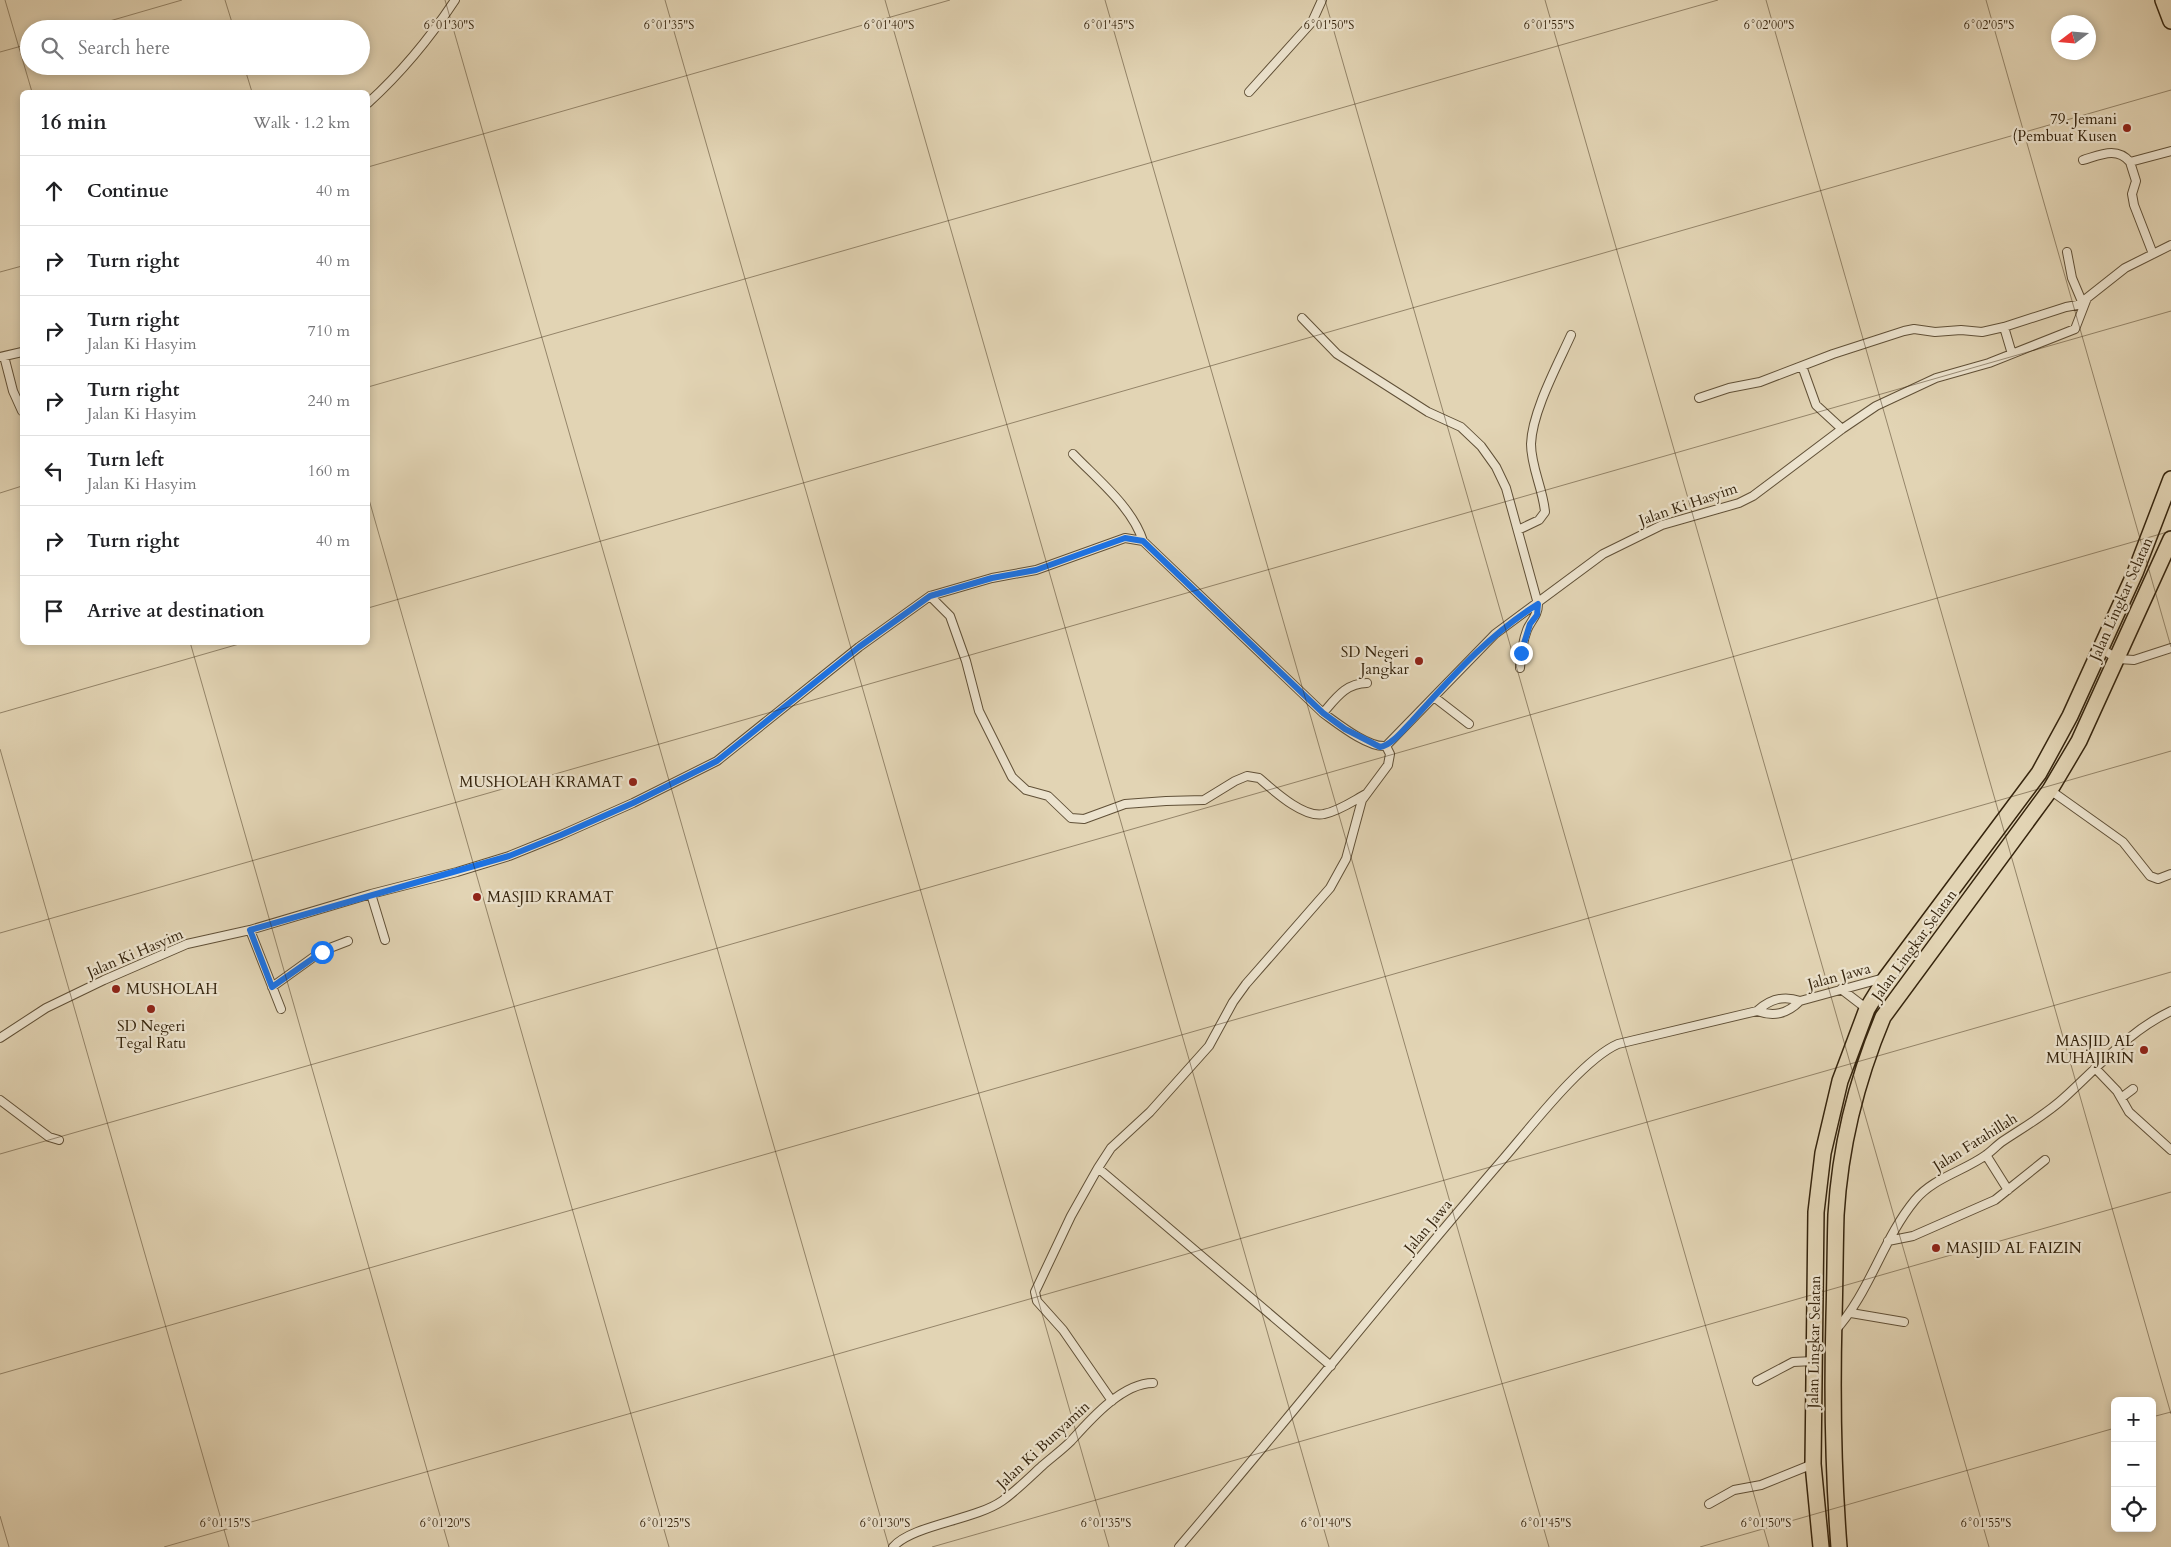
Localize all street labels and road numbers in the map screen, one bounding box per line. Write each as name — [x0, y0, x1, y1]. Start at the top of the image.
street label: Jalan Ki Hasyim — [1634, 478, 1740, 531]
street label: Jalan Lingkar Selatan — [2084, 534, 2157, 666]
street label: Jalan Lingkar Selatan — [1866, 885, 1961, 1006]
street label: Jalan Ki Hasyim — [82, 924, 186, 983]
street label: Jalan Jawa — [1803, 958, 1873, 995]
street label: Jalan Fatahillah — [1928, 1108, 2021, 1177]
street label: Jalan Jawa — [1398, 1194, 1457, 1259]
street label: Jalan Lingkar Selatan — [1803, 1275, 1825, 1411]
street label: Jalan Ki Bunyamin — [991, 1396, 1094, 1495]

